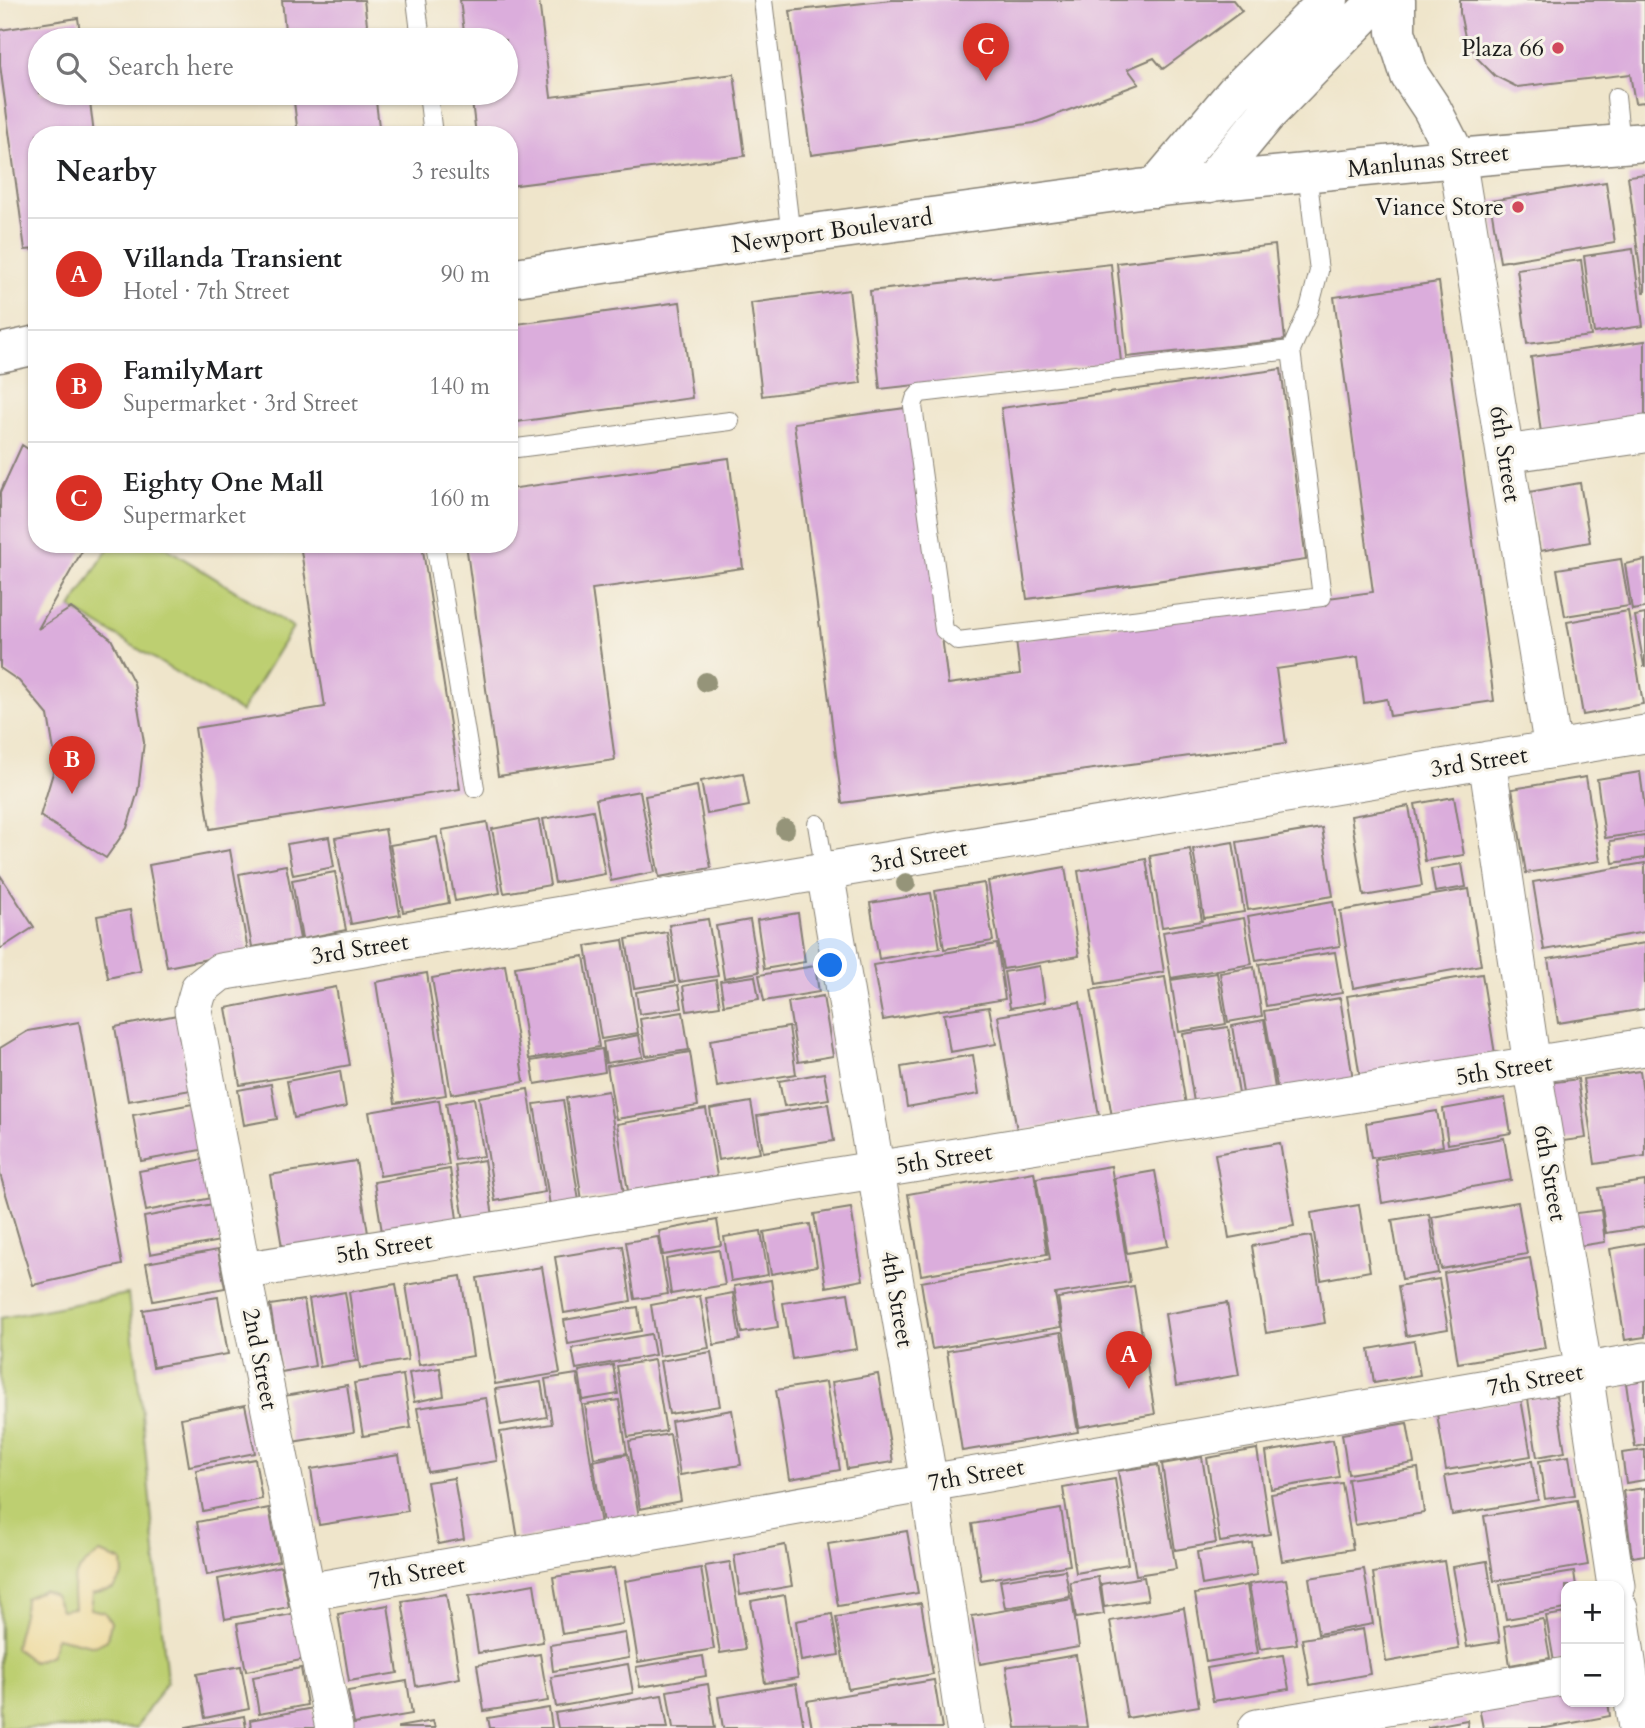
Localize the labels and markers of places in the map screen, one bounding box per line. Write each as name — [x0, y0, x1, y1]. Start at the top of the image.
pin: C — [963, 23, 1009, 81]
place label: Plaza 66 — [1461, 32, 1544, 65]
marker: Plaza 66 — [1550, 40, 1566, 56]
place label: Viance Store — [1375, 191, 1504, 224]
marker: Viance Store — [1510, 199, 1526, 215]
pin: B — [49, 736, 95, 794]
pin: A — [1106, 1331, 1152, 1389]

